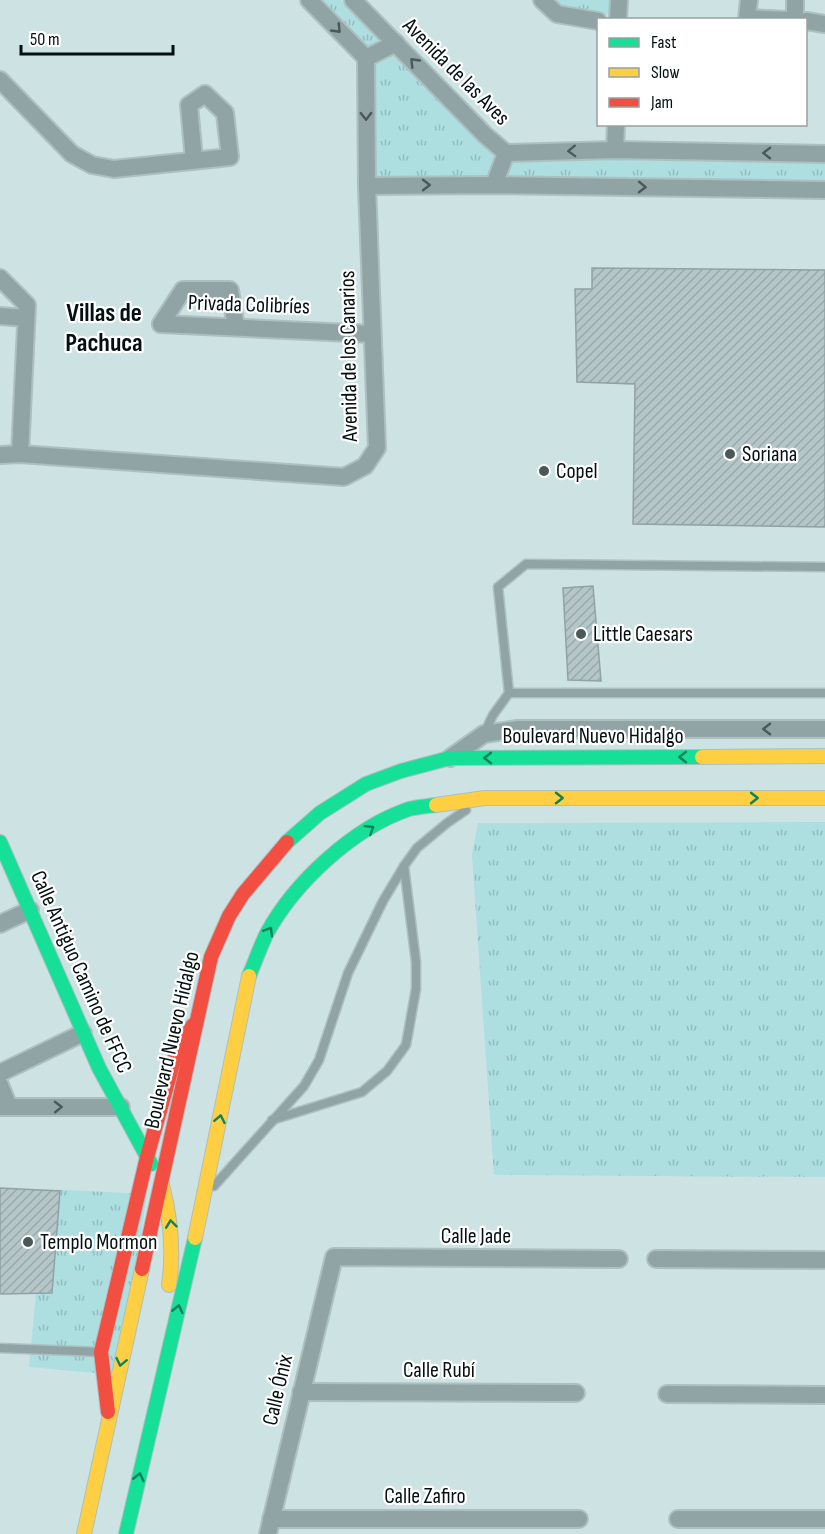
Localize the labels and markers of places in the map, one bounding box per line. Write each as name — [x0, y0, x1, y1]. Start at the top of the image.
place label: Soriana — [742, 441, 797, 468]
marker: Soriana — [723, 447, 737, 461]
place label: Copel — [556, 458, 598, 485]
marker: Copel — [537, 464, 551, 478]
place label: Little Caesars — [593, 621, 693, 648]
marker: Little Caesars — [574, 627, 588, 641]
place label: Templo Mormon — [40, 1229, 157, 1256]
marker: Templo Mormon — [21, 1235, 35, 1249]

